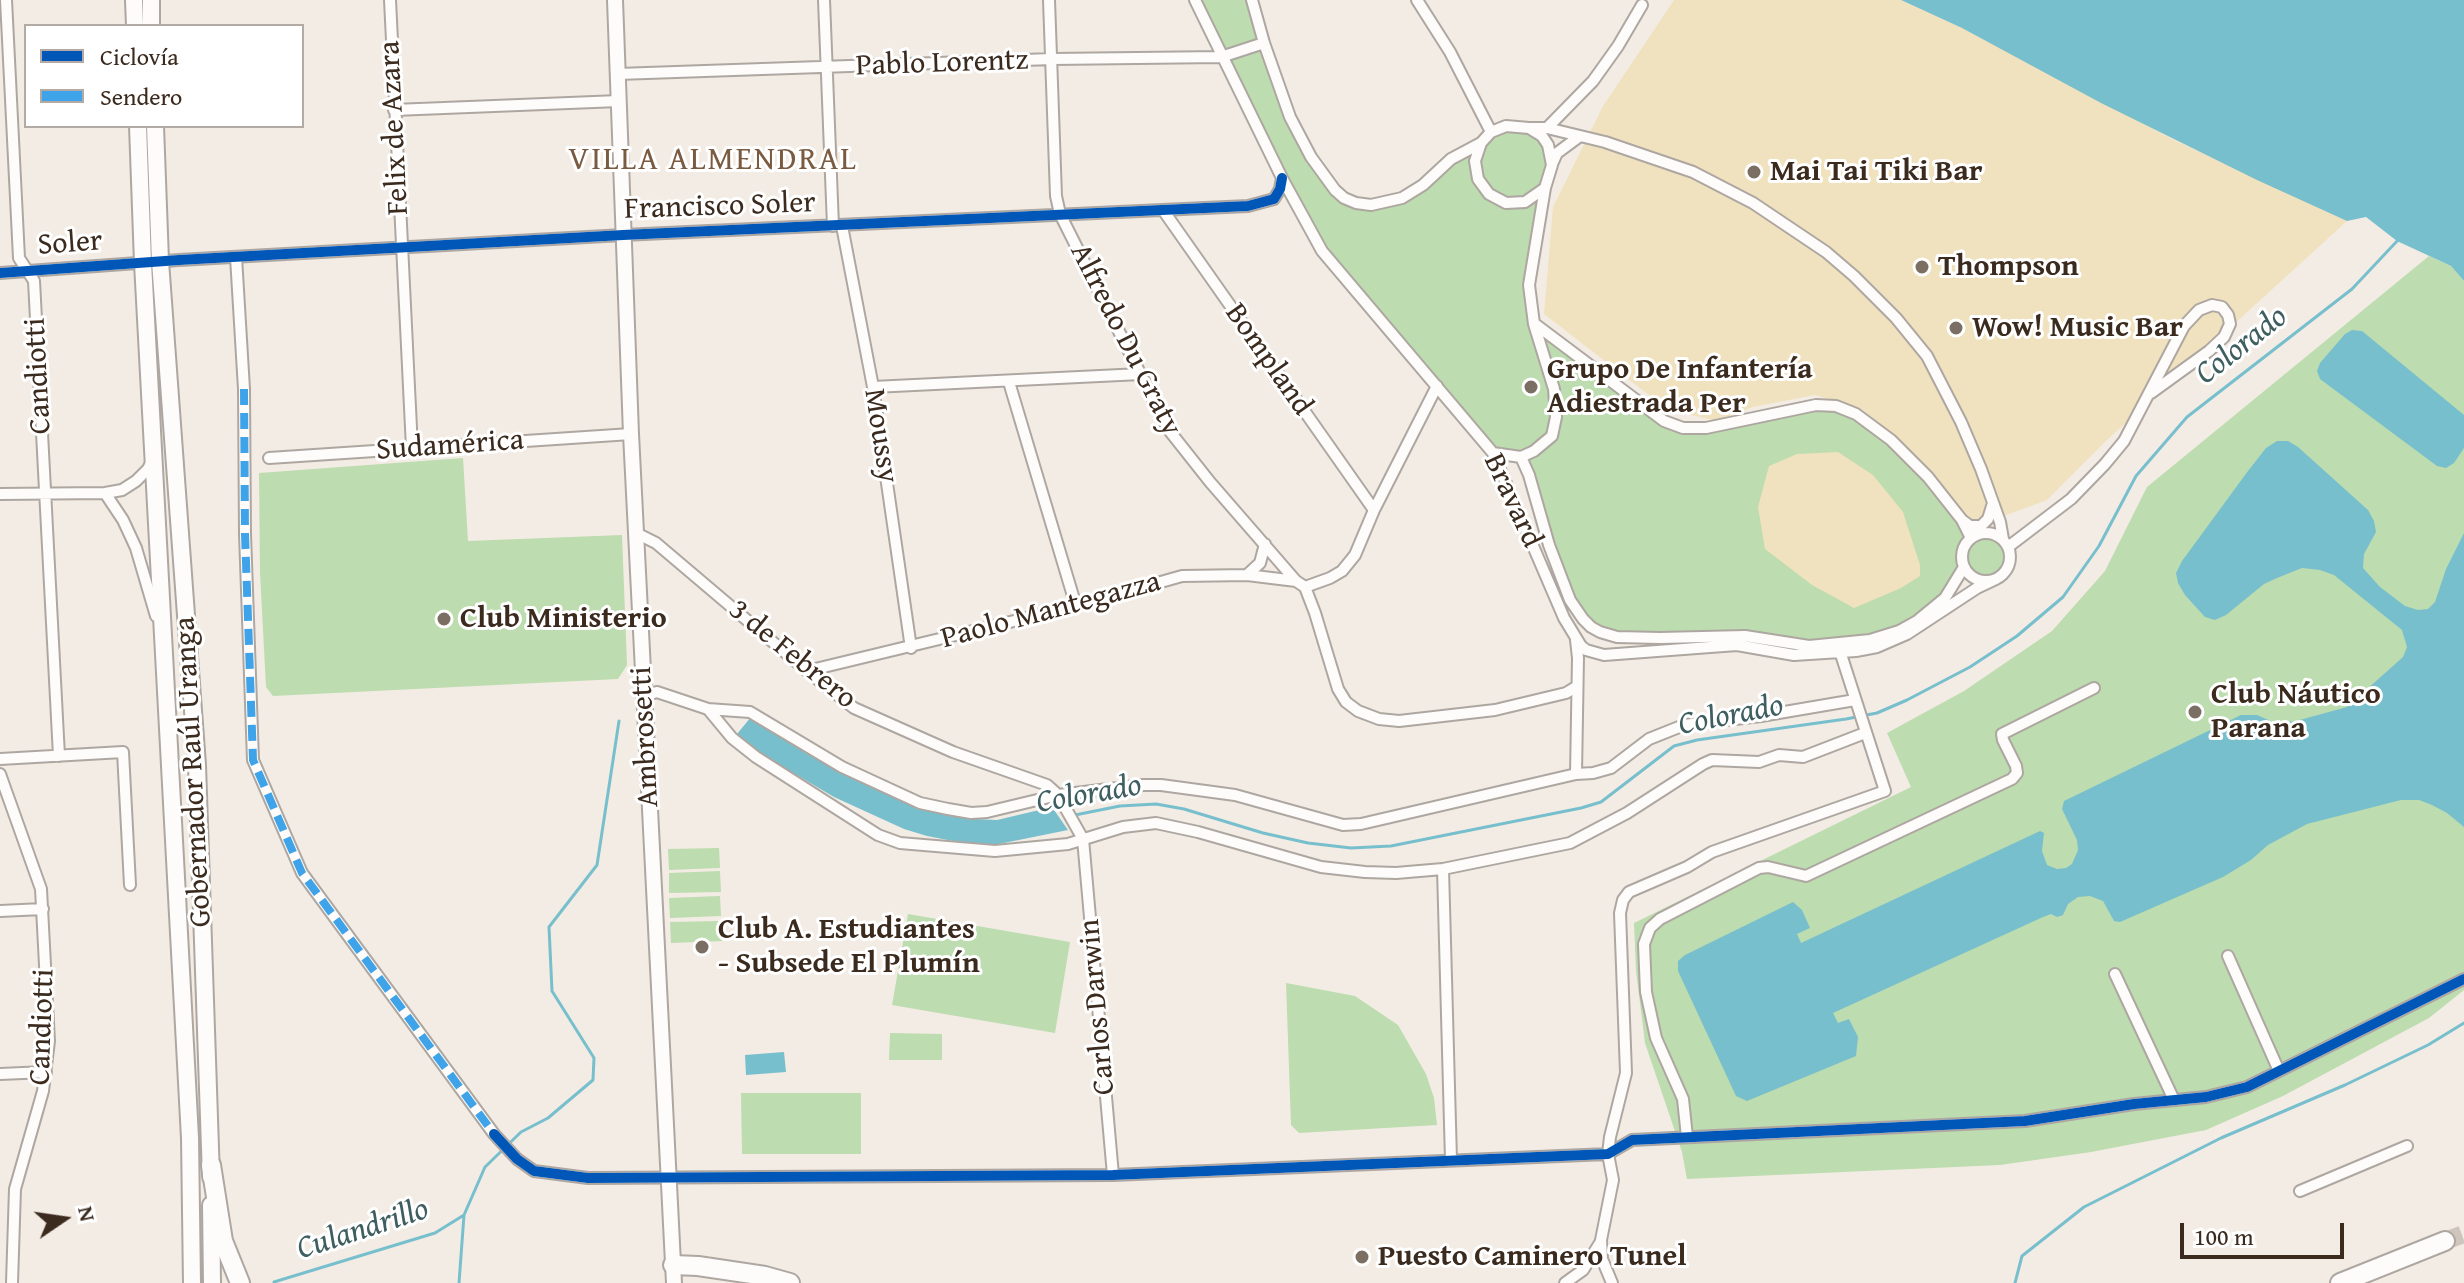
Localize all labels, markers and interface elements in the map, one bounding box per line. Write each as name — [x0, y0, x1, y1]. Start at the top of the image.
legend — [24, 24, 304, 128]
text: Ciclovía — [100, 39, 179, 74]
street label: Felix de Azara — [372, 40, 418, 216]
street label: Pablo Lorentz — [855, 43, 1029, 85]
text: Sendero — [100, 79, 182, 114]
district label: VILLA ALMENDRAL — [568, 142, 858, 180]
place label: Mai Tai Tiki Bar — [1770, 154, 1983, 190]
marker: Mai Tai Tiki Bar — [1745, 163, 1763, 181]
street label: Francisco Soler — [624, 186, 816, 228]
street label: Soler — [36, 224, 104, 264]
street label: Alfredo Du Graty — [1061, 238, 1189, 442]
place label: Thompson — [1938, 249, 2079, 285]
marker: Thompson — [1913, 258, 1931, 276]
street label: Bompland — [1216, 297, 1320, 423]
water label: Colorado — [2188, 298, 2296, 394]
place label: Wow! Music Bar — [1972, 310, 2183, 346]
street label: Candiotti — [18, 317, 60, 435]
marker: Wow! Music Bar — [1947, 319, 1965, 337]
place label: Grupo De Infantería Adiestrada Per — [1547, 352, 1813, 422]
marker: Grupo De Infantería Adiestrada Per — [1522, 378, 1540, 396]
street label: Moussy — [855, 386, 905, 486]
street label: Sudamérica — [375, 423, 525, 469]
street label: Bravard — [1475, 448, 1549, 554]
street label: Paolo Mantegazza — [937, 564, 1165, 658]
street label: 3 de Febrero — [721, 593, 863, 717]
place label: Club Ministerio — [460, 601, 667, 637]
marker: Club Ministerio — [435, 610, 453, 628]
street label: Gobernador Raúl Uranga — [168, 616, 220, 928]
street label: Ambrosetti — [624, 666, 668, 808]
place label: Club Náutico Parana — [2211, 677, 2381, 748]
water label: Colorado — [1675, 687, 1787, 745]
marker: Club Náutico Parana — [2186, 703, 2204, 721]
water label: Colorado — [1033, 767, 1145, 823]
place label: Club A. Estudiantes - Subsede El Plumín — [718, 912, 980, 982]
street label: Carlos Darwin — [1072, 918, 1124, 1096]
marker: Club A. Estudiantes - Subsede El Plumín — [693, 938, 711, 956]
street label: Candiotti — [23, 968, 63, 1086]
north arrow — [24, 1179, 104, 1259]
water label: Culandrillo — [292, 1191, 434, 1269]
text: N — [70, 1203, 105, 1224]
scale bar — [2184, 1207, 2348, 1257]
text: 100 m — [2194, 1219, 2254, 1254]
place label: Puesto Caminero Tunel — [1378, 1239, 1687, 1275]
marker: Puesto Caminero Tunel — [1353, 1248, 1371, 1266]

